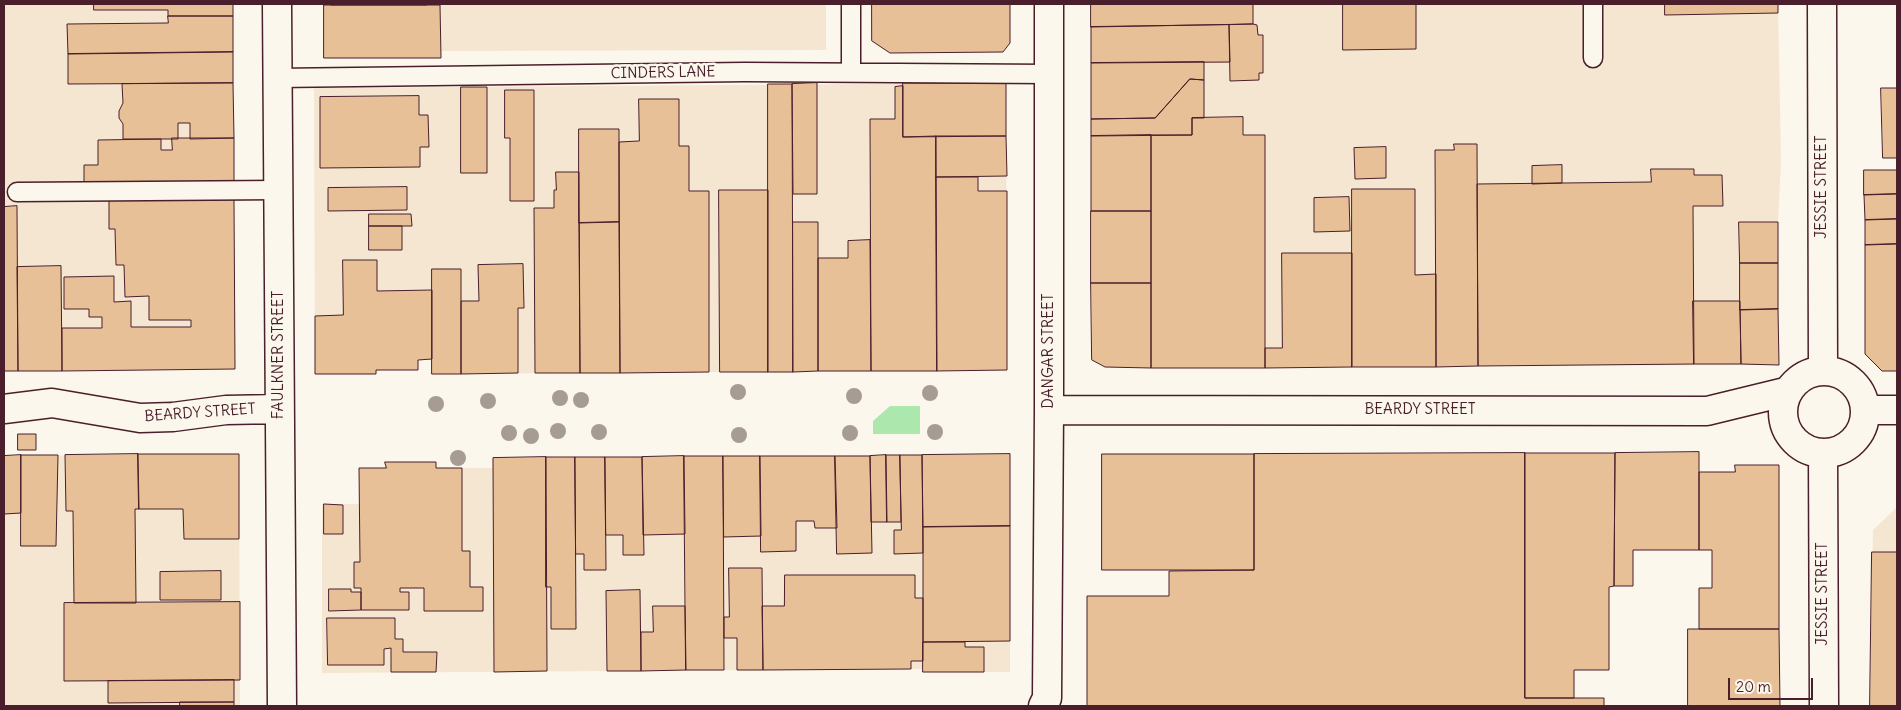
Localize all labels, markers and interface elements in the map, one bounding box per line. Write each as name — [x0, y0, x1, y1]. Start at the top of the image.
street label: CINDERS LANE — [611, 63, 715, 83]
street label: JESSIE STREET — [1813, 135, 1831, 239]
street label: FAULKNER STREET — [270, 291, 288, 419]
street label: DANGAR STREET — [1040, 293, 1058, 409]
street label: BEARDY STREET — [144, 400, 256, 426]
street label: BEARDY STREET — [1364, 401, 1476, 419]
street label: JESSIE STREET — [1814, 542, 1832, 646]
scale bar — [1731, 668, 1816, 700]
text: 20 m — [1736, 677, 1771, 696]

